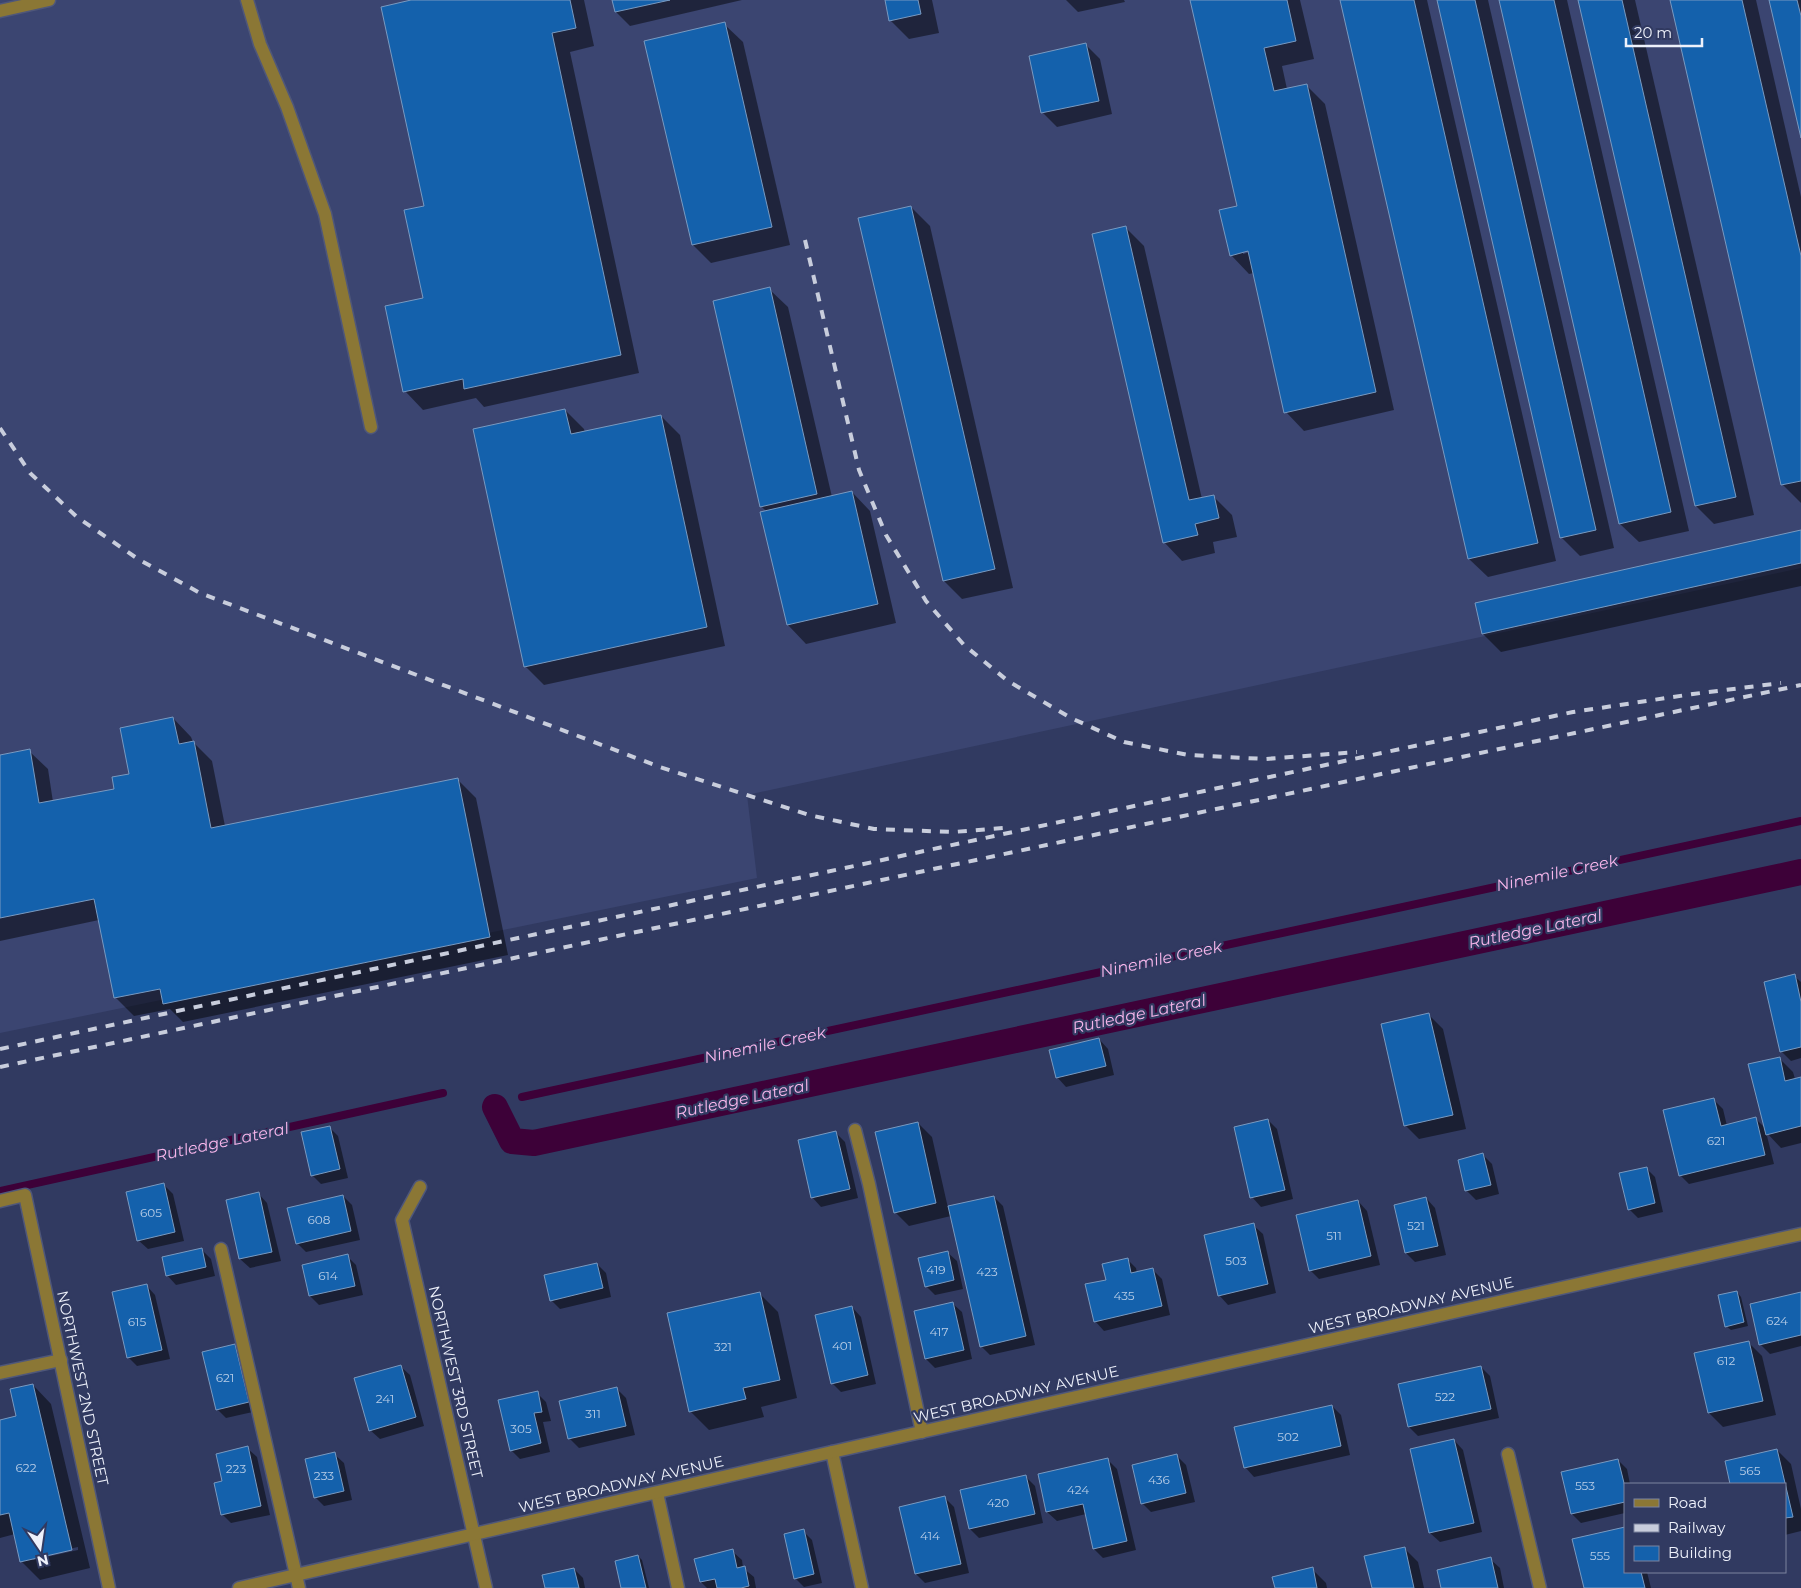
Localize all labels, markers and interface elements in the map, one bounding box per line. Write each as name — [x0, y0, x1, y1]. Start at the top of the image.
scale bar — [1626, 15, 1702, 47]
text: 20 m — [1634, 23, 1672, 42]
water label: Ninemile Creek — [1494, 851, 1621, 895]
water label: Rutledge Lateral — [1467, 905, 1604, 952]
water label: Ninemile Creek — [1098, 937, 1225, 981]
water label: Rutledge Lateral — [1071, 990, 1208, 1037]
water label: Ninemile Creek — [702, 1023, 829, 1067]
water label: Rutledge Lateral — [674, 1075, 811, 1122]
water label: Rutledge Lateral — [154, 1118, 291, 1165]
house number: 621 — [1707, 1133, 1725, 1148]
house number: 605 — [140, 1205, 162, 1220]
house number: 608 — [308, 1212, 331, 1227]
house number: 521 — [1407, 1218, 1425, 1233]
house number: 511 — [1326, 1228, 1342, 1243]
house number: 503 — [1225, 1253, 1247, 1268]
house number: 419 — [926, 1262, 946, 1277]
house number: 423 — [976, 1264, 998, 1279]
house number: 614 — [318, 1268, 338, 1283]
street label: WEST BROADWAY AVENUE — [1307, 1272, 1515, 1338]
street label: NORTHWEST 3RD STREET — [425, 1284, 487, 1480]
house number: 435 — [1113, 1288, 1135, 1303]
street label: NORTHWEST 2ND STREET — [53, 1289, 113, 1487]
house number: 624 — [1766, 1313, 1788, 1328]
house number: 615 — [128, 1314, 146, 1329]
house number: 417 — [929, 1324, 949, 1339]
house number: 401 — [832, 1338, 852, 1353]
house number: 321 — [714, 1339, 732, 1354]
house number: 612 — [1717, 1353, 1735, 1368]
street label: WEST BROADWAY AVENUE — [912, 1361, 1120, 1427]
house number: 621 — [216, 1370, 234, 1385]
house number: 522 — [1435, 1389, 1455, 1404]
house number: 241 — [376, 1391, 394, 1406]
house number: 311 — [585, 1406, 601, 1421]
house number: 305 — [510, 1421, 532, 1436]
house number: 502 — [1277, 1429, 1299, 1444]
street label: WEST BROADWAY AVENUE — [517, 1451, 725, 1517]
house number: 622 — [16, 1460, 37, 1475]
house number: 223 — [226, 1461, 246, 1476]
house number: 565 — [1740, 1463, 1761, 1478]
house number: 233 — [314, 1468, 334, 1483]
house number: 436 — [1148, 1472, 1170, 1487]
house number: 553 — [1575, 1478, 1595, 1493]
house number: 424 — [1067, 1482, 1089, 1497]
legend — [1624, 1483, 1786, 1573]
text: Road — [1668, 1493, 1707, 1512]
house number: 420 — [987, 1495, 1009, 1510]
text: Railway — [1668, 1518, 1726, 1537]
north arrow — [15, 1523, 65, 1573]
house number: 414 — [920, 1528, 940, 1543]
text: Building — [1668, 1543, 1732, 1562]
house number: 555 — [1590, 1548, 1610, 1563]
text: N — [35, 1551, 50, 1571]

